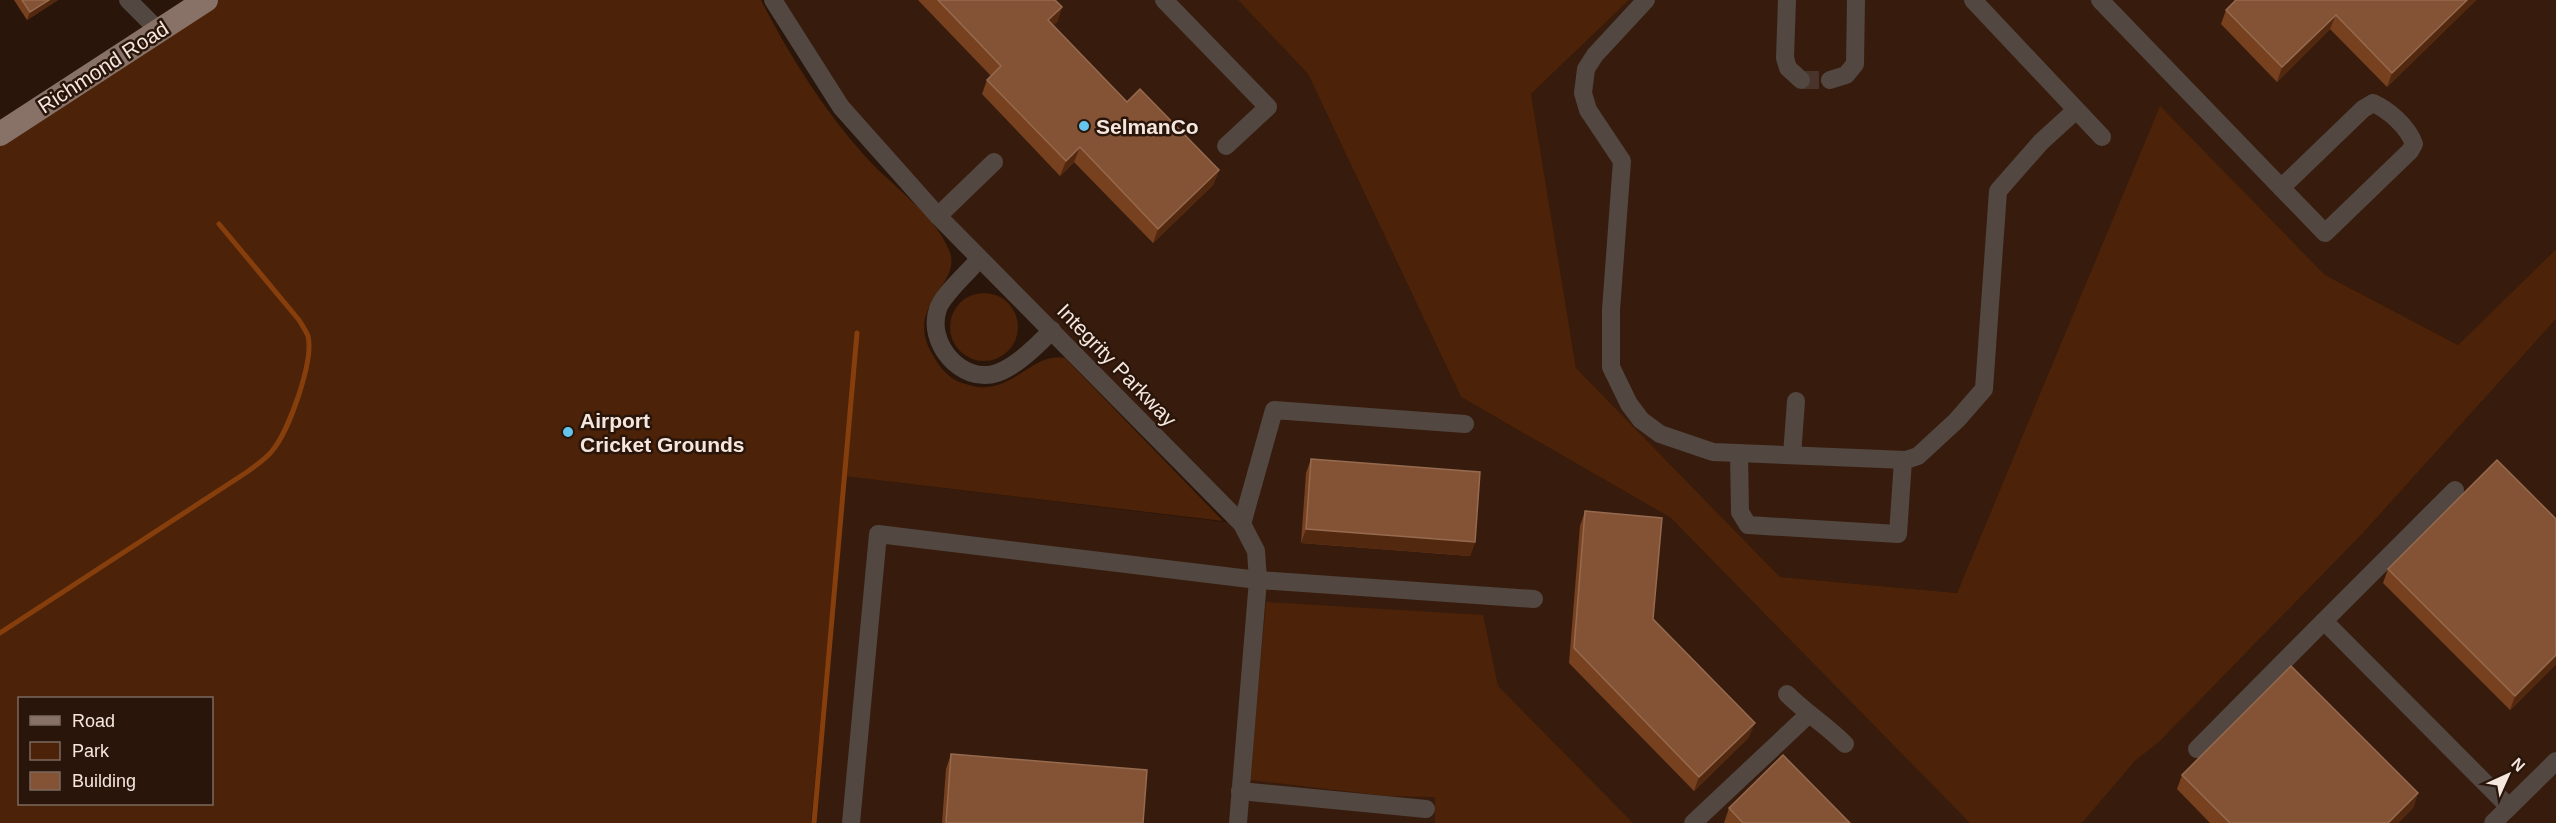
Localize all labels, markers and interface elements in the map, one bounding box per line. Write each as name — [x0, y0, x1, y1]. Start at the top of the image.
street label: Richmond Road — [34, 16, 172, 118]
place label: SelmanCo — [1096, 115, 1199, 138]
marker: SelmanCo — [1077, 119, 1091, 133]
street label: Integrity Parkway — [1053, 299, 1182, 431]
place label: Airport Cricket Grounds — [580, 409, 745, 456]
marker: Airport Cricket Grounds — [561, 425, 575, 439]
legend — [18, 697, 213, 805]
text: Road — [72, 711, 115, 731]
text: Park — [72, 741, 110, 761]
north arrow — [2478, 745, 2538, 805]
text: N — [2508, 755, 2528, 775]
text: Building — [72, 771, 136, 791]

